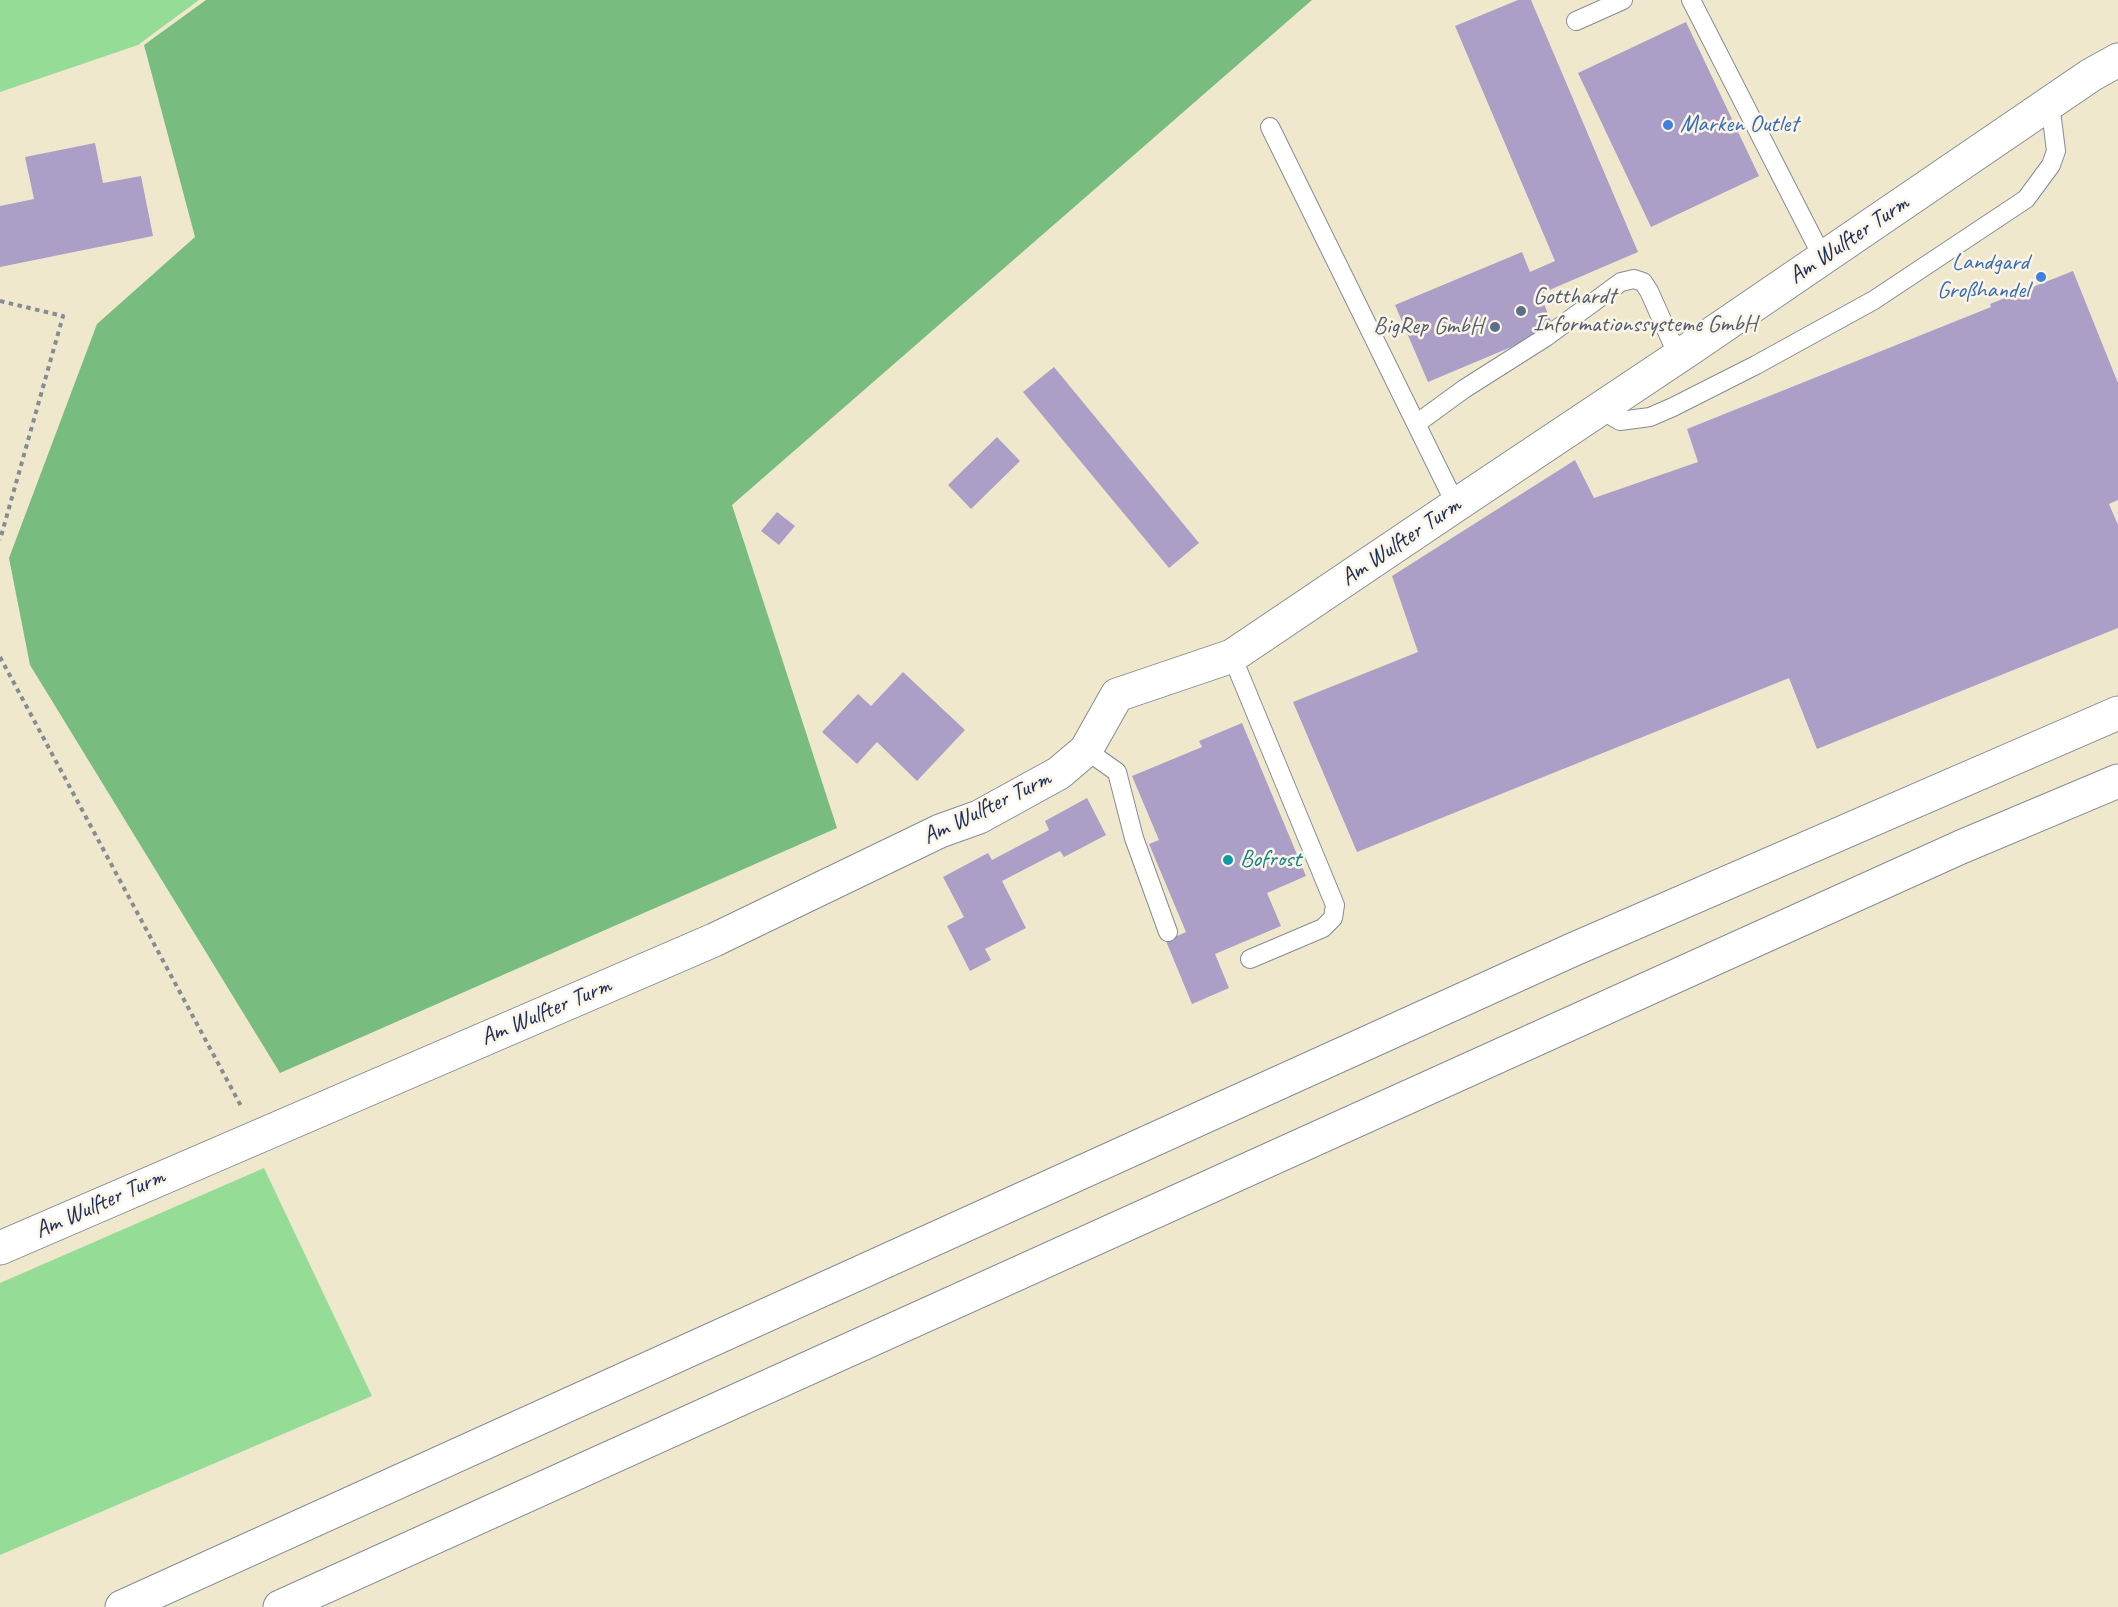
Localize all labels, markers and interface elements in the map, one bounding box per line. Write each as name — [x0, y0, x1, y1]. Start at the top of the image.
place label: Marken Outlet — [1680, 111, 1798, 139]
marker: Marken Outlet — [1661, 118, 1675, 132]
street label: Am Wulfter Turm — [1783, 189, 1915, 291]
place label: Landgard Großhandel — [1937, 249, 2029, 305]
marker: Landgard Großhandel — [2034, 270, 2048, 284]
place label: Gotthardt Informationssysteme GmbH — [1533, 283, 1757, 339]
marker: Gotthardt Informationssysteme GmbH — [1514, 304, 1528, 318]
place label: BigRep GmbH — [1373, 313, 1483, 341]
marker: BigRep GmbH — [1488, 320, 1502, 334]
street label: Am Wulfter Turm — [1335, 491, 1467, 593]
street label: Am Wulfter Turm — [918, 765, 1056, 851]
place label: Bofrost — [1240, 846, 1301, 874]
marker: Bofrost — [1221, 853, 1235, 867]
street label: Am Wulfter Turm — [476, 972, 616, 1052]
street label: Am Wulfter Turm — [31, 1163, 169, 1245]

